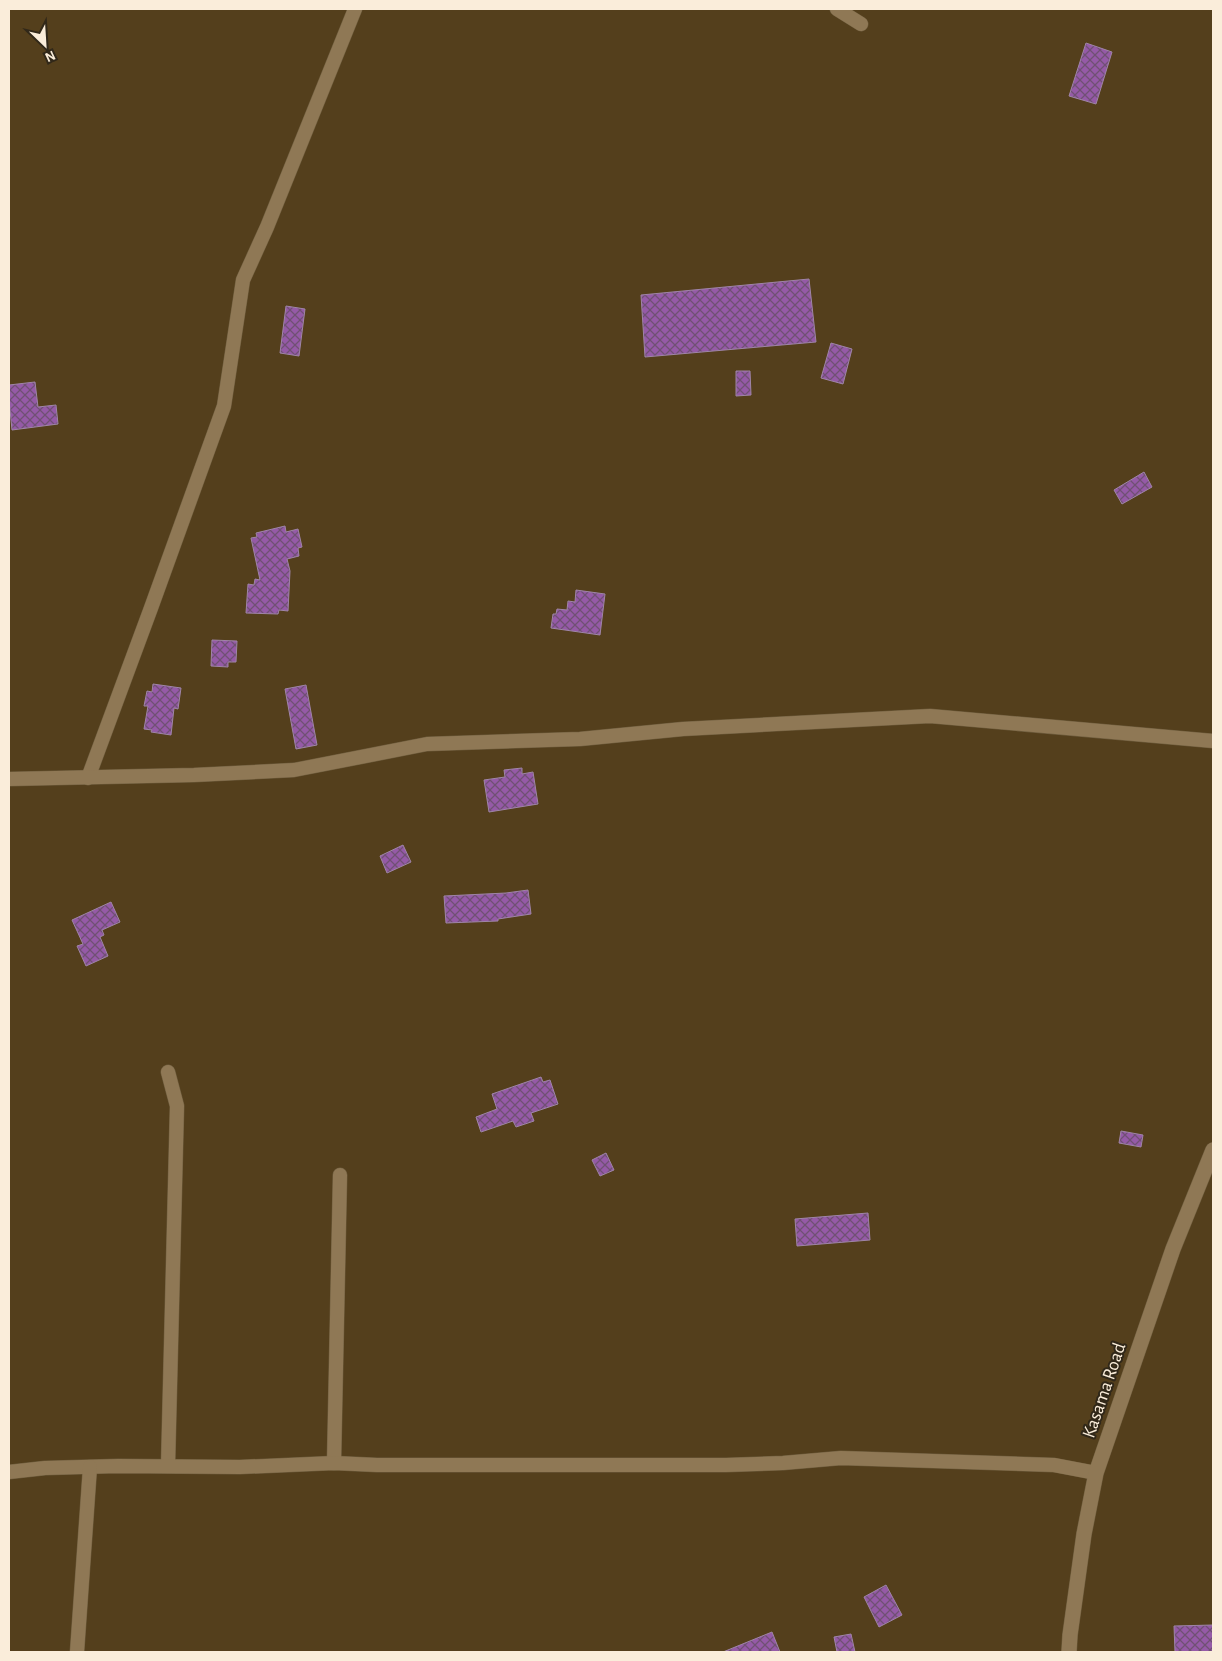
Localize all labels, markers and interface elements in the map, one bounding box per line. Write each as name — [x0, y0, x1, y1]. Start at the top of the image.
north arrow — [20, 20, 70, 70]
text: N — [43, 47, 57, 64]
street label: Kasama Road — [1079, 1340, 1130, 1441]

